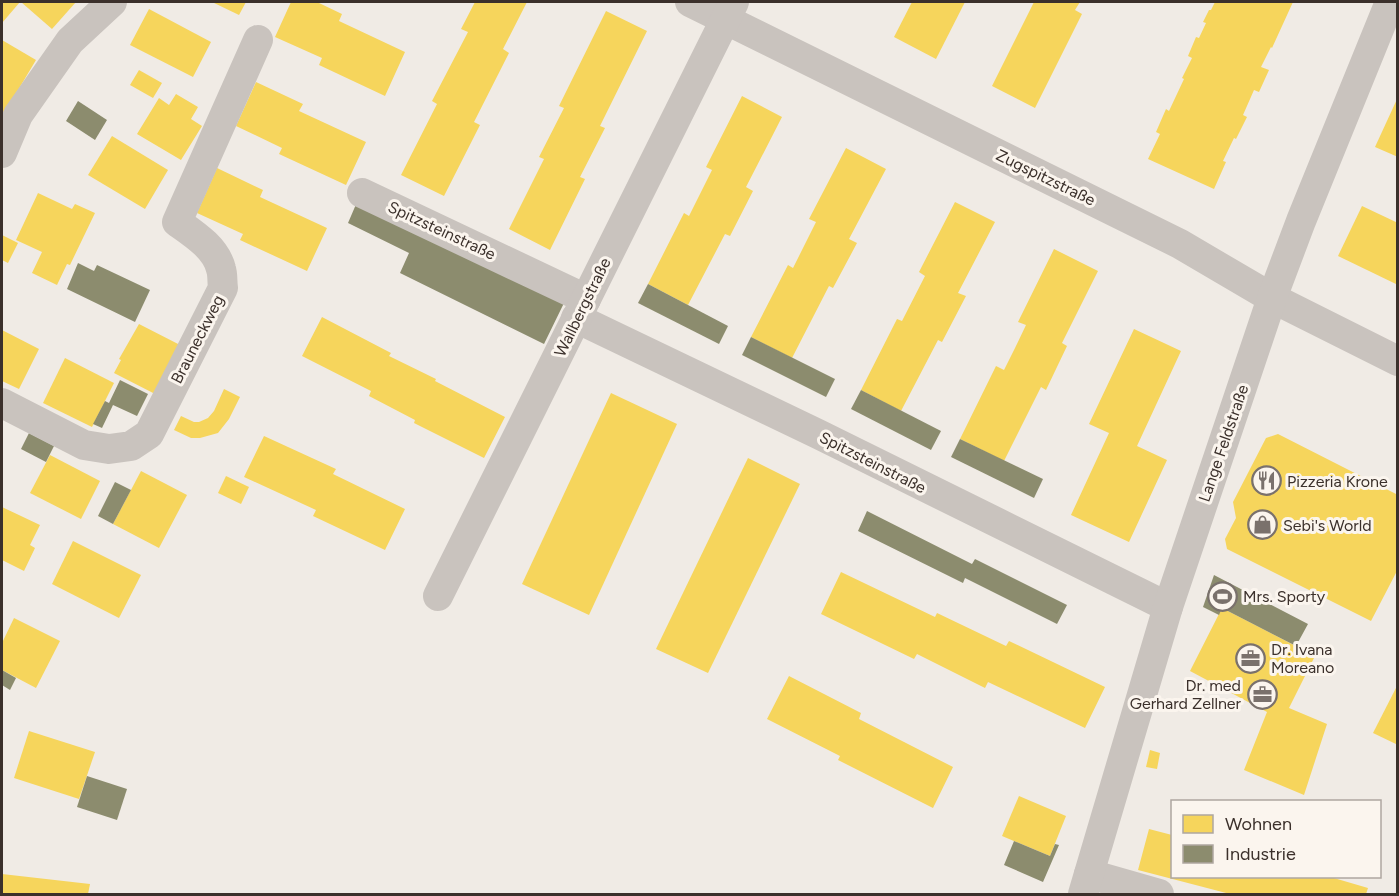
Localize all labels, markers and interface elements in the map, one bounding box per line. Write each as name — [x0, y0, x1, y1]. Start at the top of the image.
street label: Zugspitzstraße — [993, 145, 1099, 210]
street label: Spitzsteinstraße — [385, 197, 499, 264]
street label: Wallbergstraße — [550, 254, 615, 360]
street label: Brauneckweg — [167, 292, 228, 387]
street label: Lange Feldstraße — [1195, 382, 1252, 504]
street label: Spitzsteinstraße — [817, 428, 929, 497]
restaurant icon: Pizzeria Krone — [1250, 465, 1282, 497]
place label: Pizzeria Krone — [1287, 472, 1388, 491]
shop icon: Sebi's World — [1246, 509, 1278, 541]
place label: Sebi's World — [1283, 516, 1372, 535]
sports icon: Mrs. Sporty — [1206, 580, 1238, 612]
place label: Mrs. Sporty — [1243, 587, 1326, 606]
place label: Dr. Ivana Moreano — [1271, 640, 1334, 677]
office icon: Dr. Ivana Moreano — [1234, 642, 1266, 674]
place label: Dr. med Gerhard Zellner — [1130, 676, 1242, 713]
office icon: Dr. med Gerhard Zellner — [1246, 678, 1278, 710]
legend — [1171, 800, 1381, 878]
text: Wohnen — [1225, 813, 1292, 835]
text: Industrie — [1225, 843, 1296, 865]

